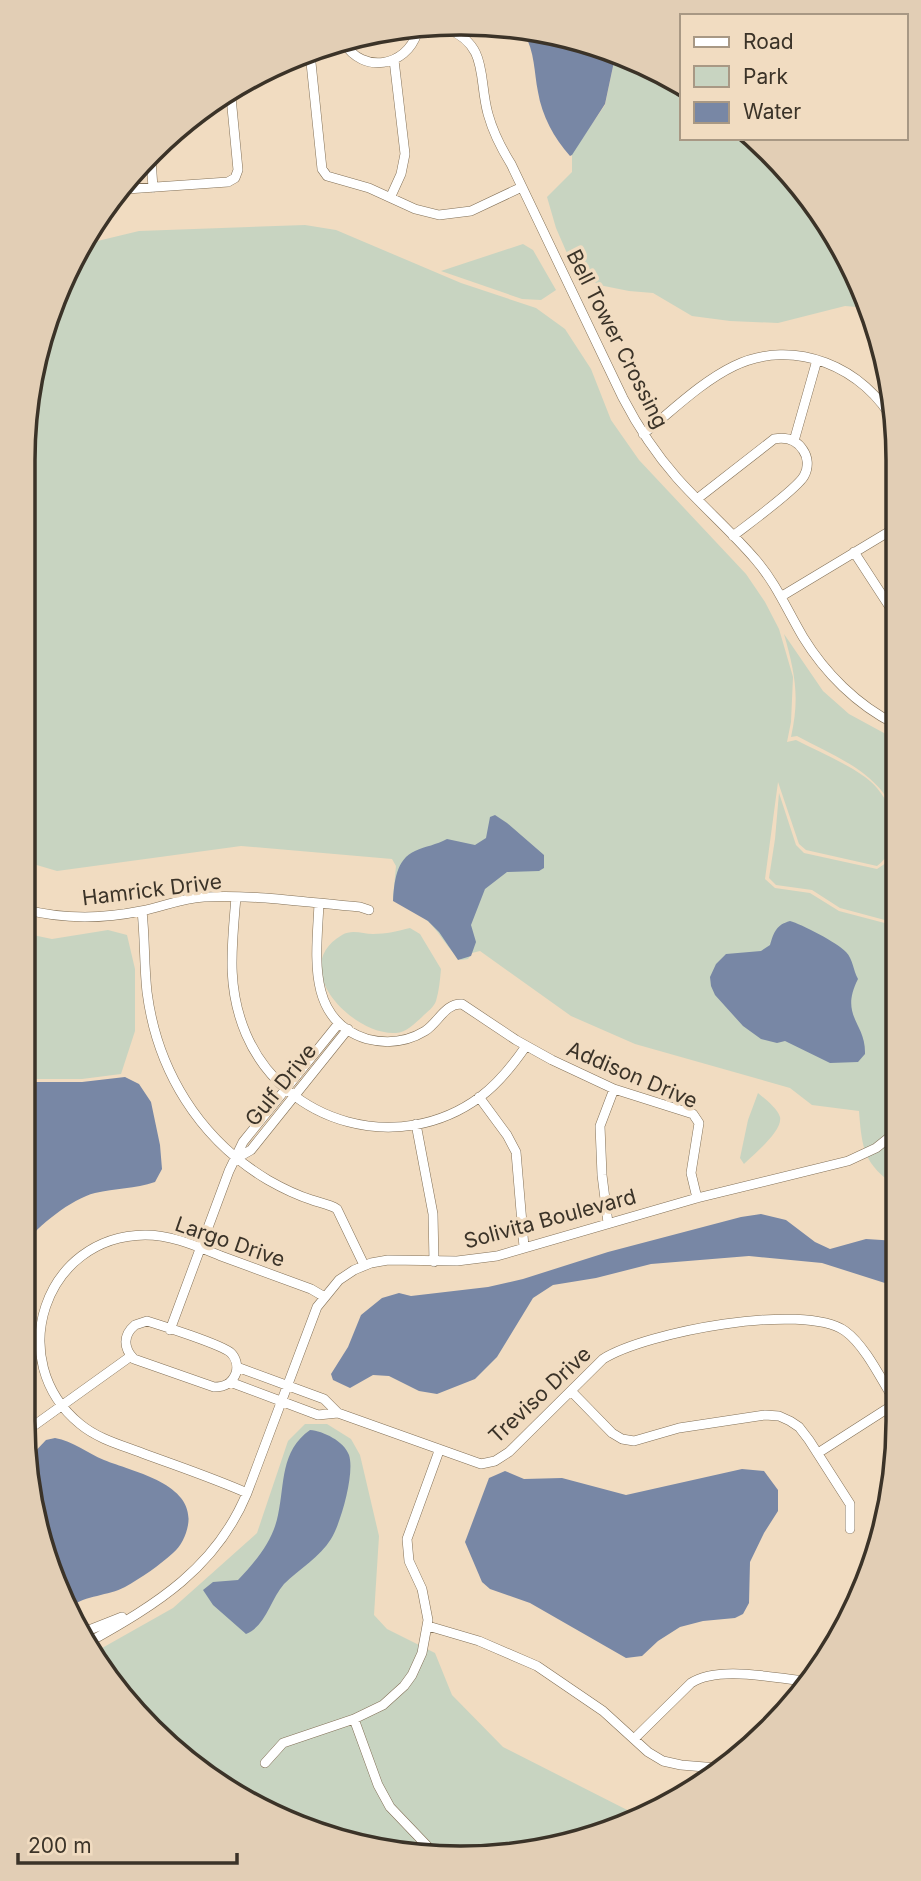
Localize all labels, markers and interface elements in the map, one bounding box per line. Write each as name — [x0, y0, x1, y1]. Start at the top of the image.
legend — [680, 14, 907, 140]
text: Road — [743, 29, 794, 54]
text: Park — [743, 64, 788, 89]
text: Water — [743, 99, 801, 124]
street label: Bell Tower Crossing — [562, 245, 673, 432]
street label: Hamrick Drive — [81, 869, 223, 910]
street label: Addison Drive — [563, 1036, 701, 1113]
street label: Gulf Drive — [240, 1038, 321, 1131]
street label: Solivita Boulevard — [461, 1183, 639, 1254]
street label: Largo Drive — [172, 1211, 288, 1272]
street label: Treviso Drive — [483, 1341, 596, 1448]
scale bar — [18, 1822, 236, 1866]
text: 200 m — [28, 1833, 92, 1858]

